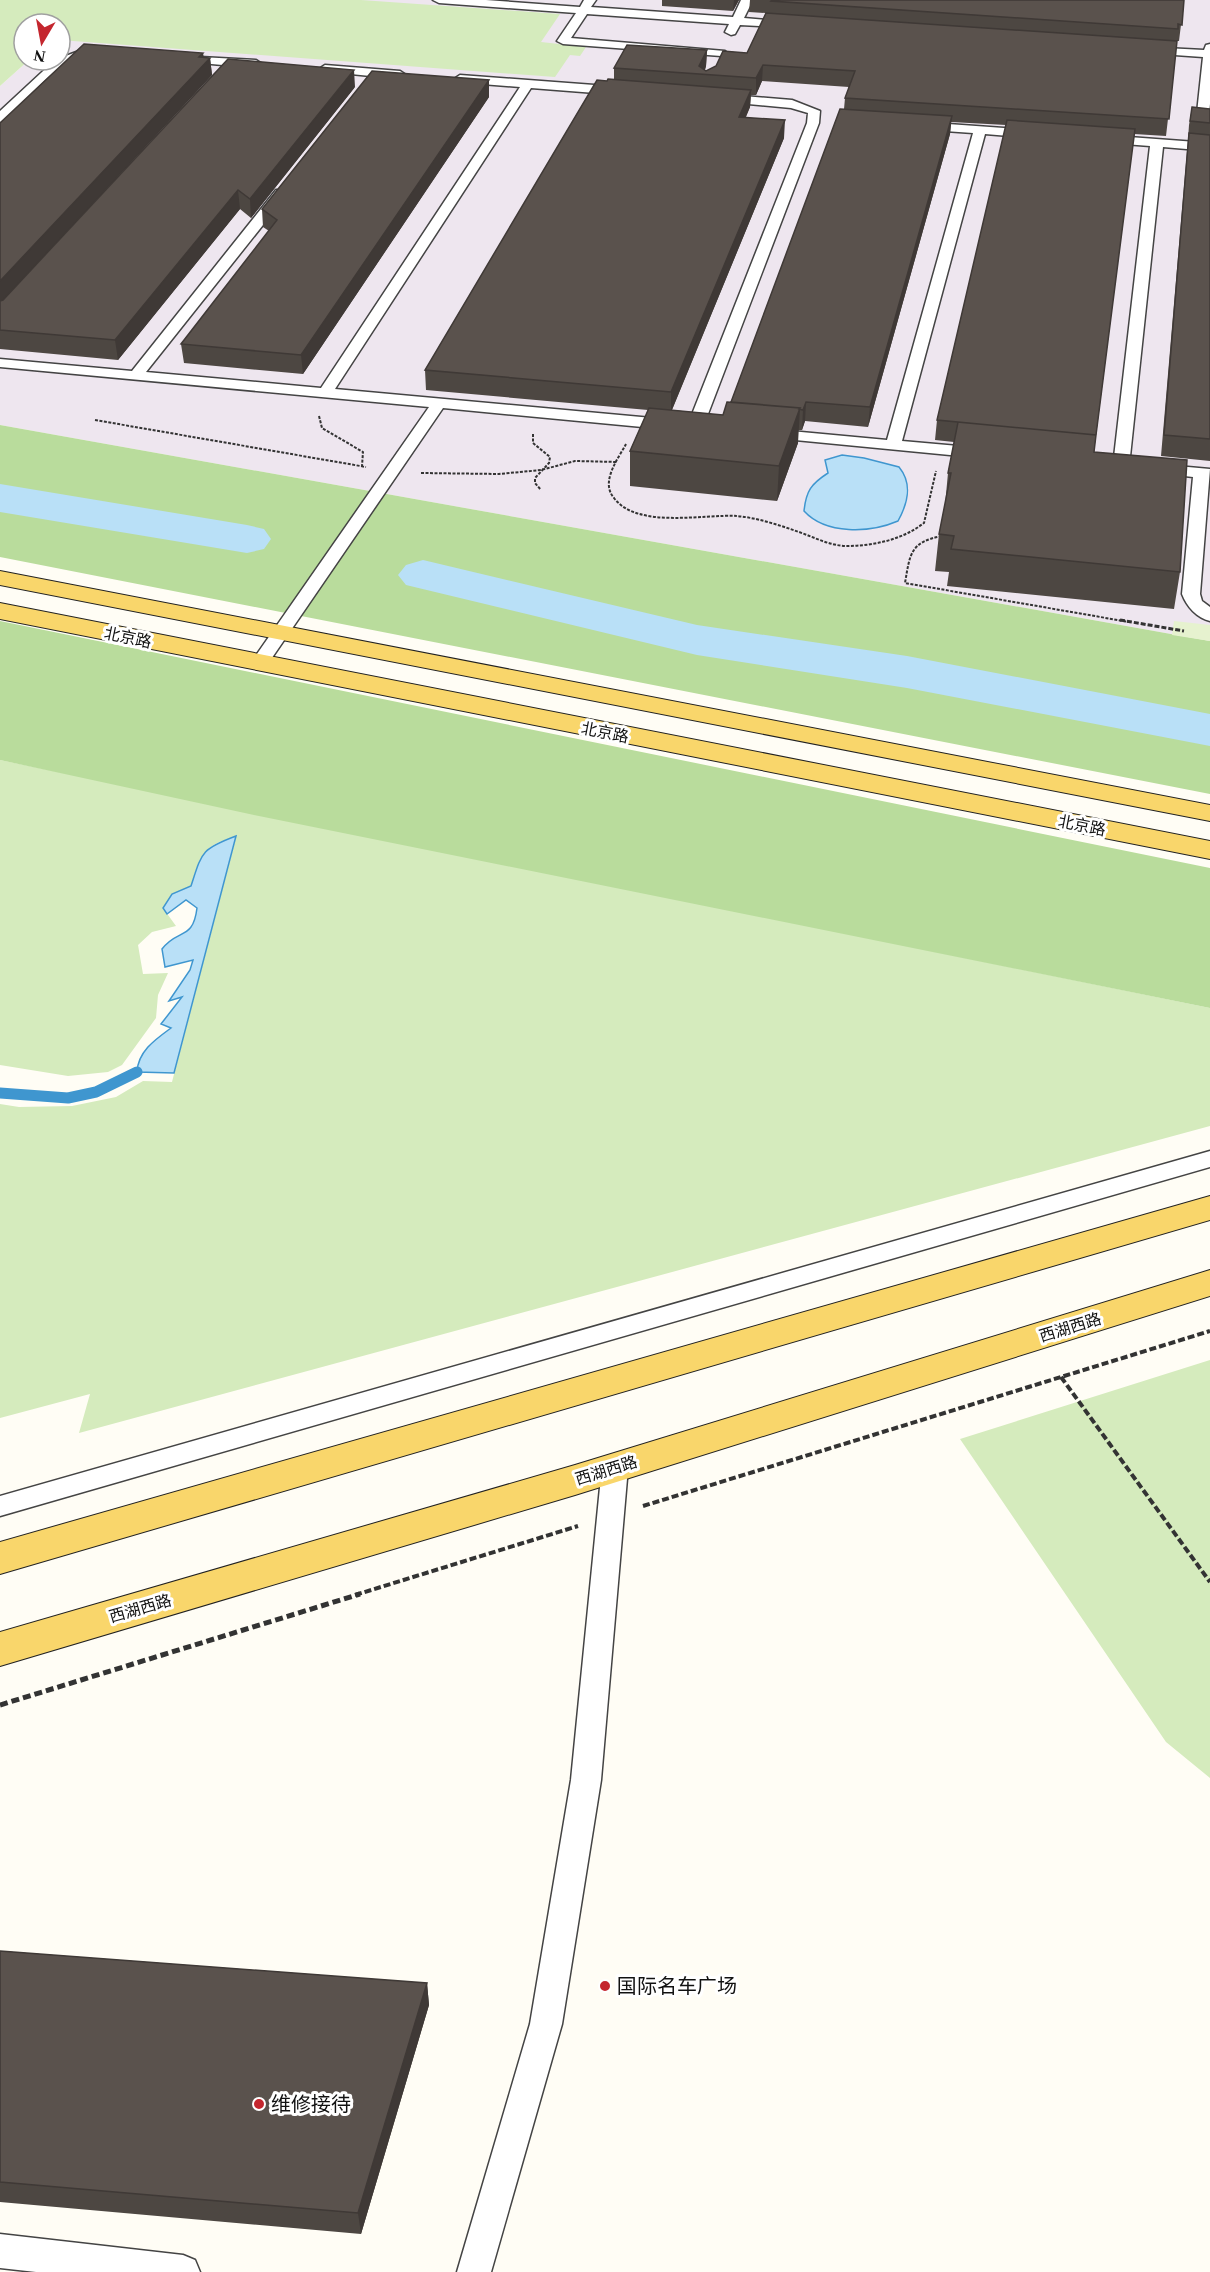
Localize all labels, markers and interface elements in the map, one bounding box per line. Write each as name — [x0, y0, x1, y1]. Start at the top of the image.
north arrow — [12, 12, 72, 72]
text: N — [32, 47, 47, 66]
street label: 北京路 — [103, 624, 153, 651]
street label: 北京路 — [580, 720, 630, 745]
street label: 北京路 — [1057, 813, 1107, 838]
street label: 西湖西路 — [1037, 1310, 1103, 1345]
street label: 西湖西路 — [573, 1453, 639, 1488]
street label: 西湖西路 — [107, 1591, 173, 1625]
place label: 国际名车广场 — [617, 1975, 737, 1997]
marker: 国际名车广场 — [598, 1979, 612, 1993]
place label: 维修接待 — [271, 2093, 351, 2115]
marker: 维修接待 — [252, 2097, 266, 2111]

